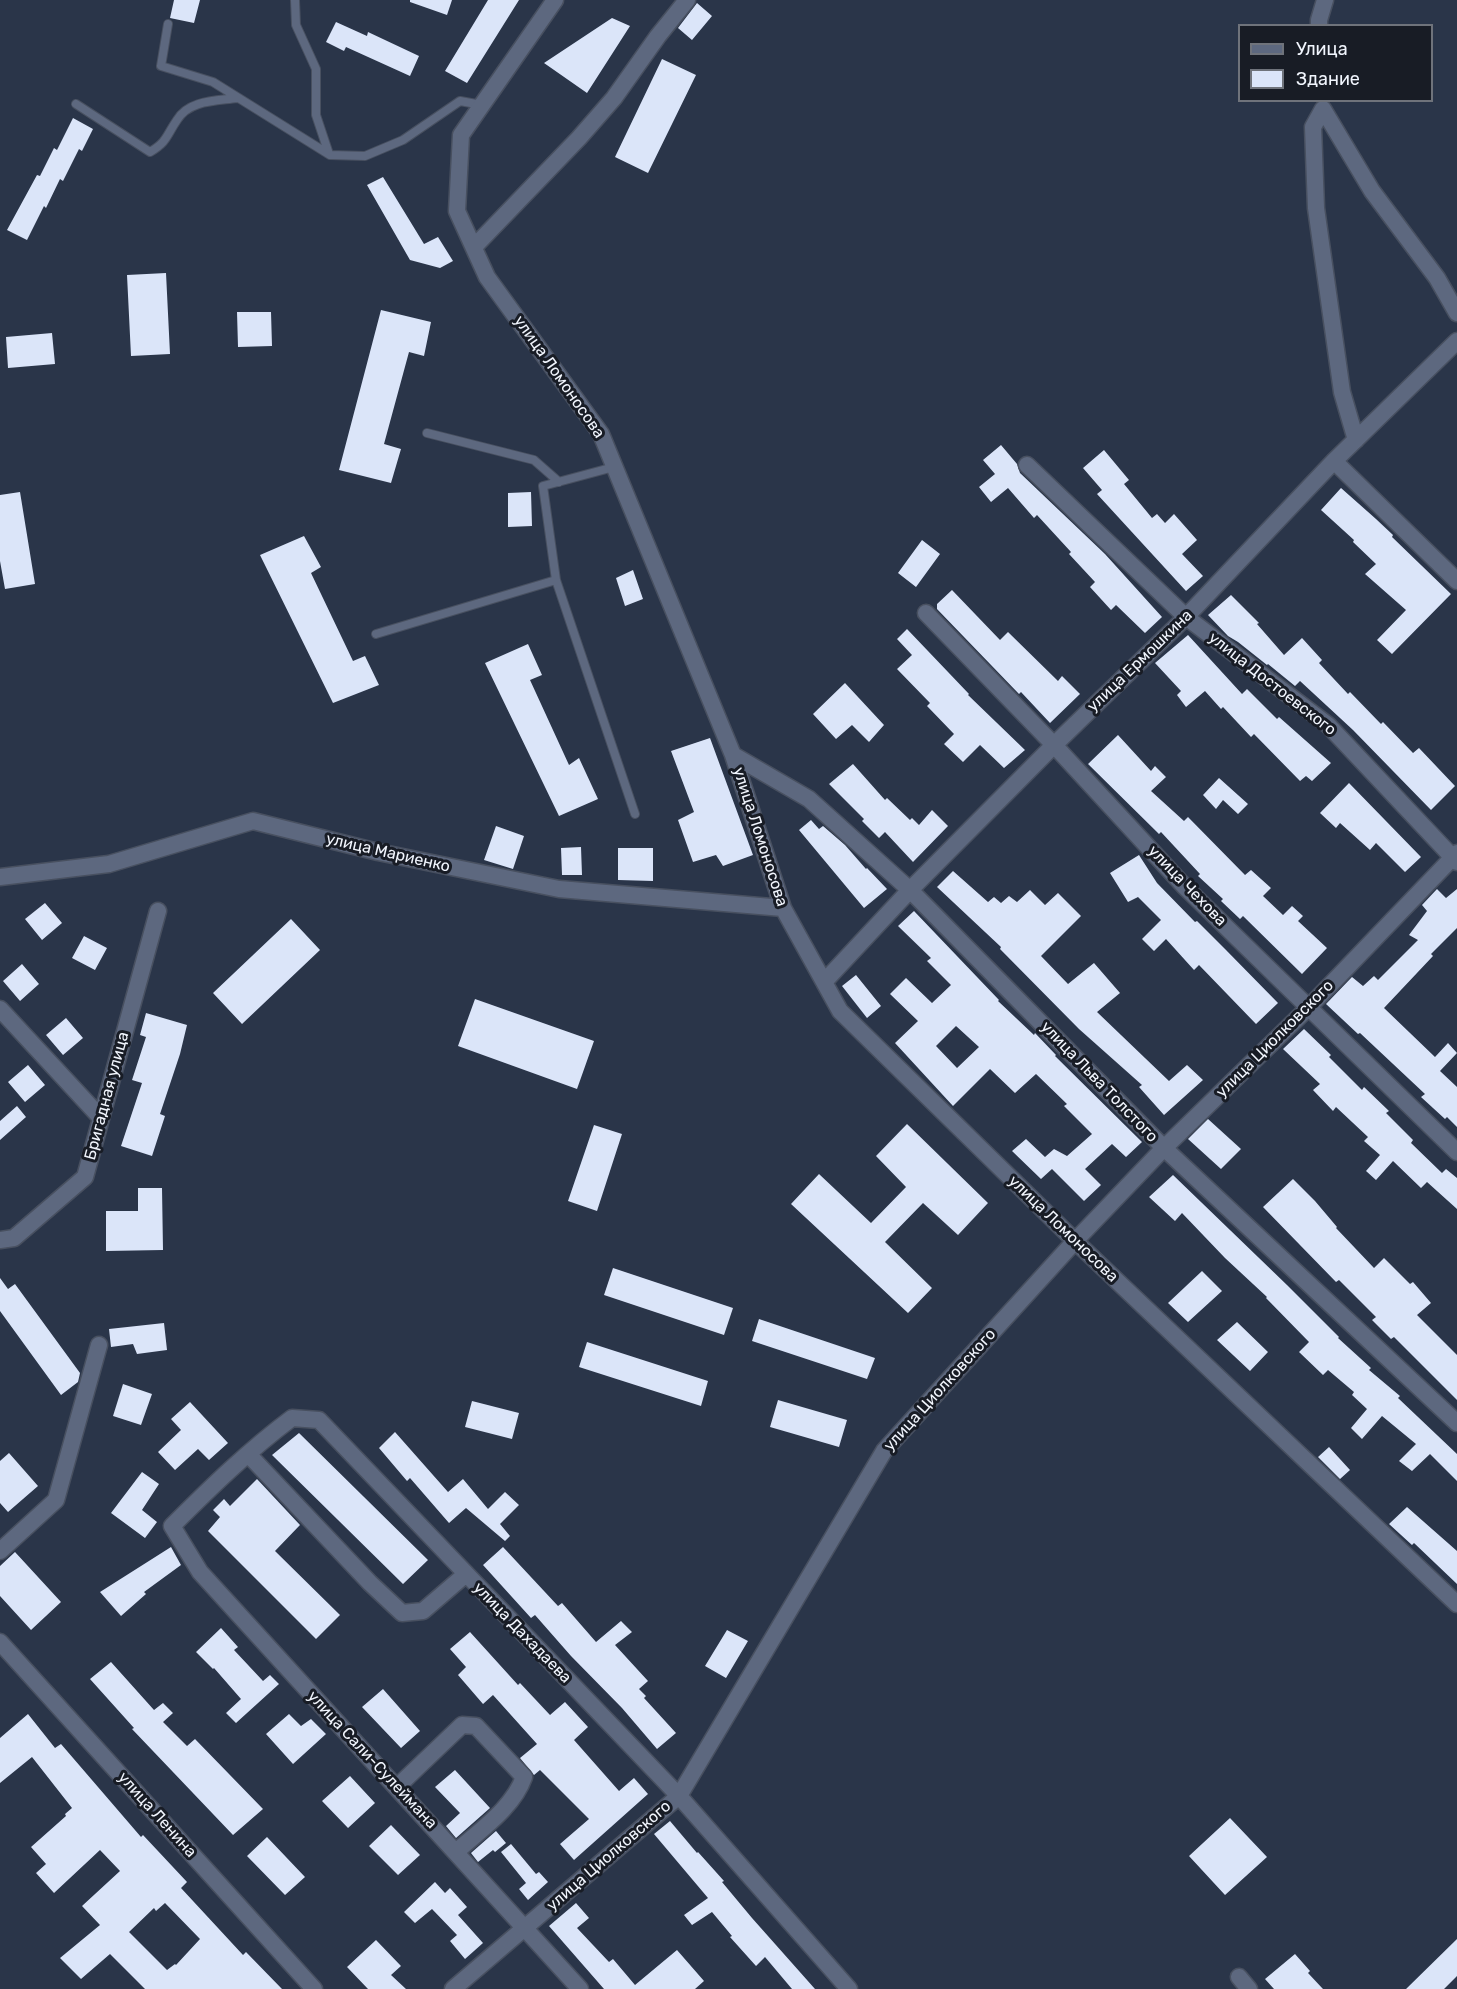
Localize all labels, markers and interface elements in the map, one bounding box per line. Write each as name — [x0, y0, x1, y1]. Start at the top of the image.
legend — [1238, 24, 1433, 102]
text: Улица — [1296, 38, 1348, 60]
text: Здание — [1296, 68, 1360, 90]
street label: улица Ломоносова — [509, 312, 609, 442]
street label: улица Ермошкина — [1083, 606, 1197, 716]
street label: улица Достоевского — [1204, 628, 1340, 740]
street label: улица Ломоносова — [728, 765, 792, 909]
street label: улица Мариенко — [324, 829, 452, 877]
street label: улица Чехова — [1144, 842, 1230, 930]
street label: улица Циолковского — [1212, 976, 1338, 1102]
street label: улица Льва Толстого — [1036, 1018, 1162, 1146]
street label: Бригадная улица — [81, 1030, 133, 1162]
street label: улица Ломоносова — [1004, 1172, 1122, 1286]
street label: улица Циолковского — [880, 1325, 1000, 1455]
street label: улица Дахадаева — [469, 1579, 575, 1687]
street label: улица Сали-Сулеймана — [303, 1687, 441, 1833]
street label: улица Ленина — [114, 1768, 200, 1862]
street label: улица Циолковского — [543, 1797, 675, 1915]

